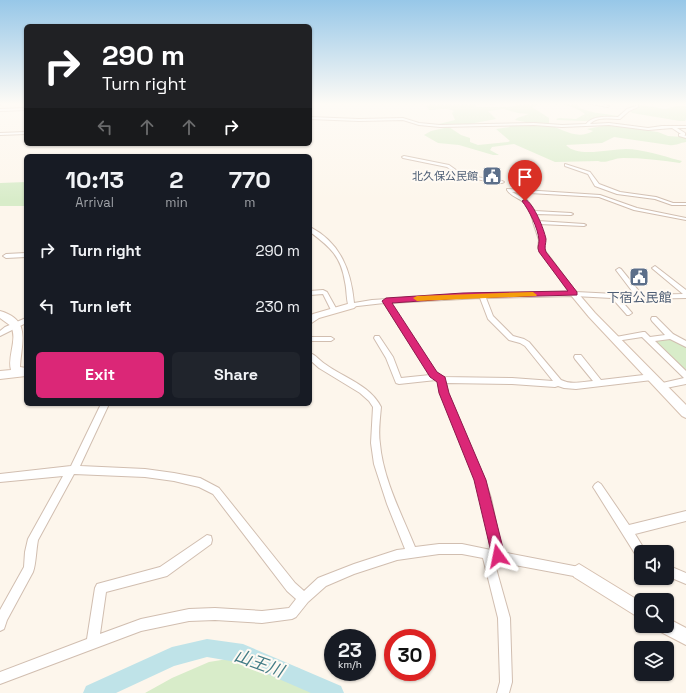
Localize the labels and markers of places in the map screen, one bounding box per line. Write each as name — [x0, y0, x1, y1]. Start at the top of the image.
pin — [508, 160, 542, 201]
public building icon: 北久保公民館 — [481, 165, 503, 187]
place label: 北久保公民館 — [412, 169, 478, 183]
public building icon: 下宿公民館 — [628, 266, 650, 288]
place label: 下宿公民館 — [606, 289, 672, 306]

